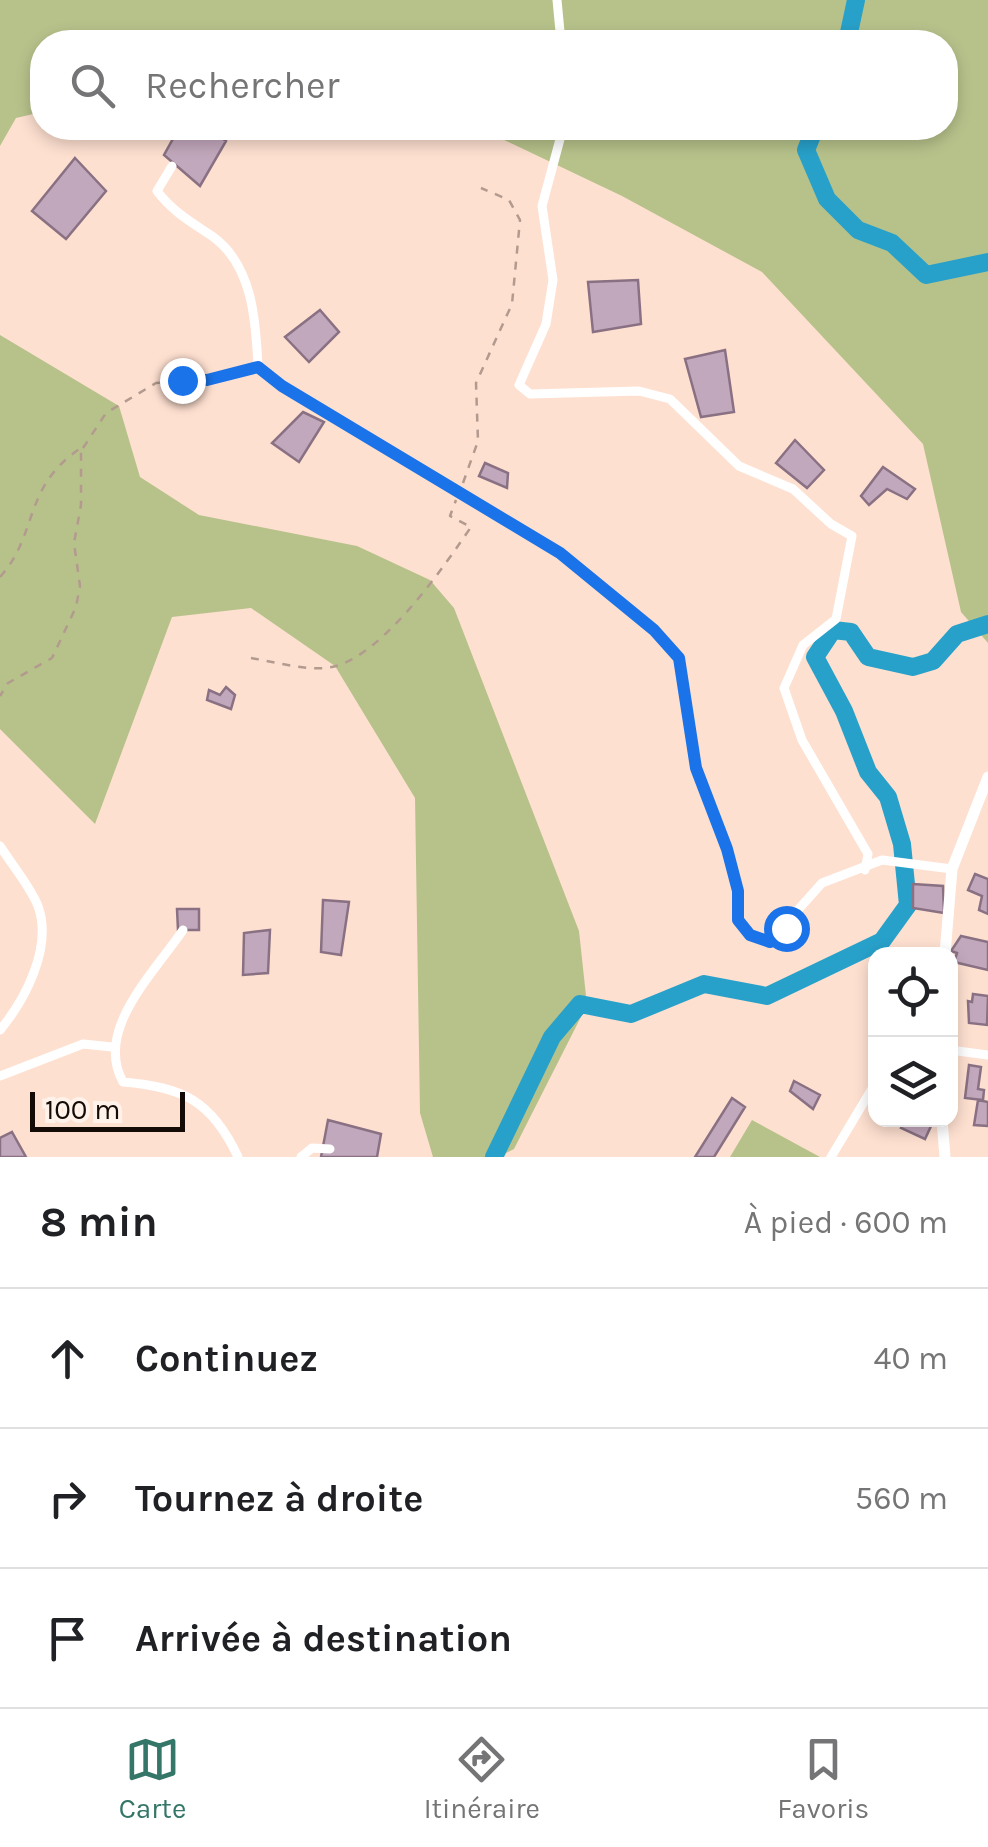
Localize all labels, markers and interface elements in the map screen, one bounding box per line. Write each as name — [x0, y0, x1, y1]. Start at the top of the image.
search box — [30, 30, 958, 140]
icon: search — [65, 58, 120, 113]
text: Rechercher — [145, 63, 339, 108]
route end — [160, 358, 206, 404]
route start — [764, 906, 810, 952]
map controls — [868, 947, 958, 1127]
button: locate — [868, 947, 958, 1037]
button: layers — [868, 1037, 958, 1127]
scale bar — [30, 1087, 185, 1132]
text: 100 m — [45, 1093, 120, 1126]
text: 8 min — [40, 1197, 158, 1247]
text: À pied · 600 m — [744, 1204, 948, 1241]
icon: ahead — [40, 1331, 95, 1386]
text: Continuez — [135, 1336, 318, 1381]
text: 40 m — [874, 1340, 948, 1377]
icon: right — [40, 1471, 95, 1526]
text: Tournez à droite — [135, 1476, 423, 1521]
text: 560 m — [855, 1480, 948, 1517]
icon: arrive — [40, 1611, 95, 1666]
text: Arrivée à destination — [135, 1616, 512, 1661]
tab: Carte — [119, 1732, 186, 1825]
tab: Itinéraire — [424, 1732, 540, 1825]
tab: Favoris — [777, 1732, 869, 1825]

